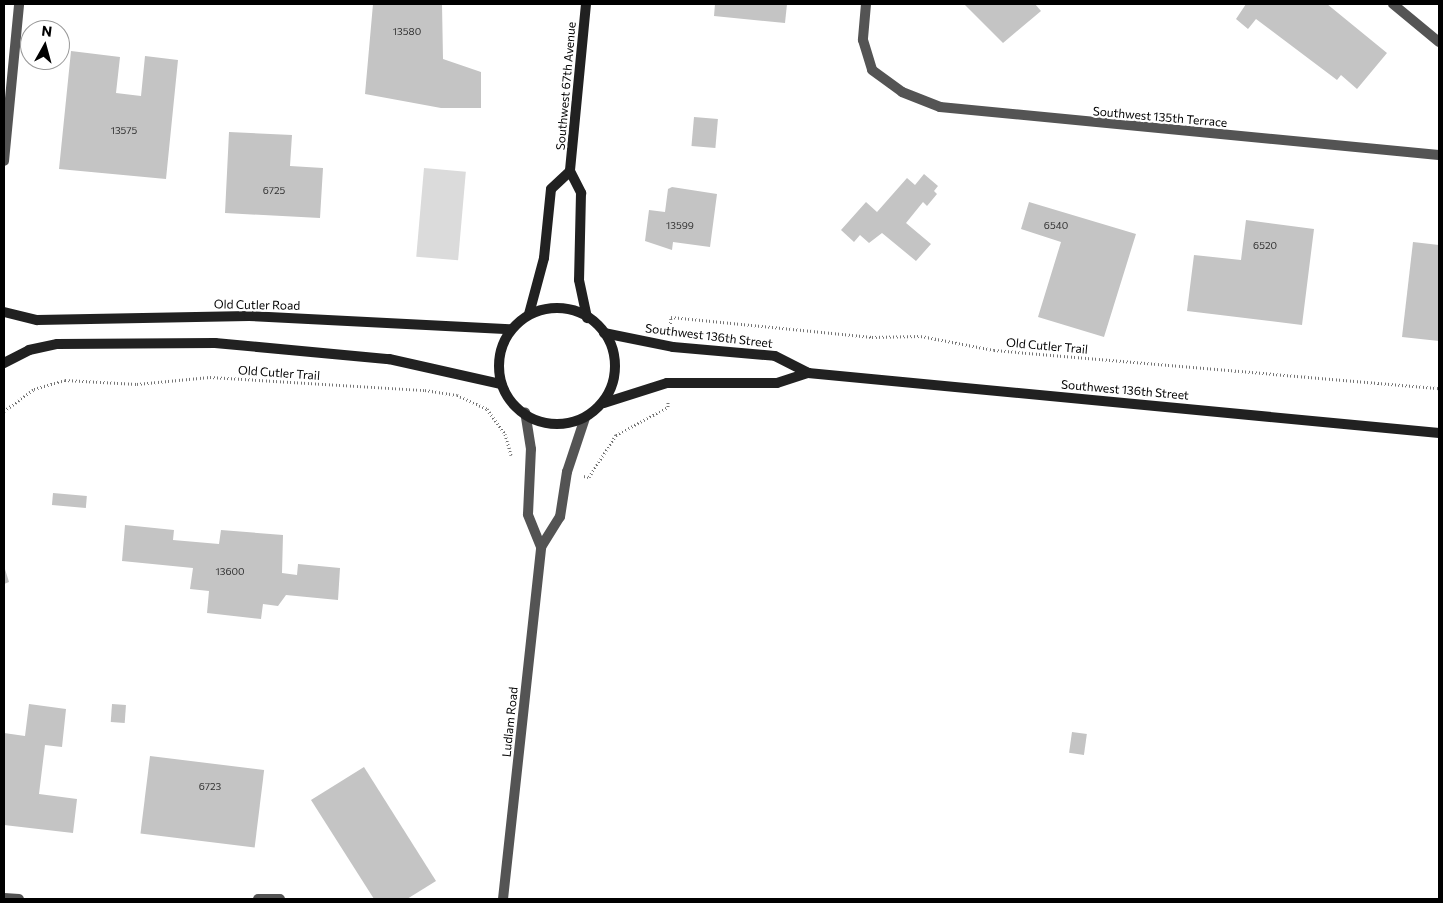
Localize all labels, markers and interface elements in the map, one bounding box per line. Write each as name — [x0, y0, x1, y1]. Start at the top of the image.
north arrow — [20, 20, 70, 70]
street label: Southwest 67th Avenue — [553, 21, 579, 151]
text: N — [41, 22, 53, 40]
house number: 13580 — [393, 26, 421, 38]
street label: Southwest 135th Terrace — [1092, 104, 1228, 130]
house number: 13575 — [111, 125, 137, 137]
house number: 6725 — [263, 185, 285, 197]
house number: 13599 — [666, 220, 694, 232]
house number: 6540 — [1044, 220, 1068, 232]
house number: 6520 — [1253, 240, 1277, 252]
street label: Old Cutler Road — [214, 297, 300, 313]
street label: Southwest 136th Street — [644, 321, 774, 351]
street label: Old Cutler Trail — [1005, 335, 1089, 357]
street label: Old Cutler Trail — [238, 363, 320, 383]
street label: Southwest 136th Street — [1061, 377, 1189, 403]
house number: 13600 — [215, 566, 245, 578]
street label: Ludlam Road — [499, 686, 521, 758]
house number: 6723 — [199, 781, 221, 793]

